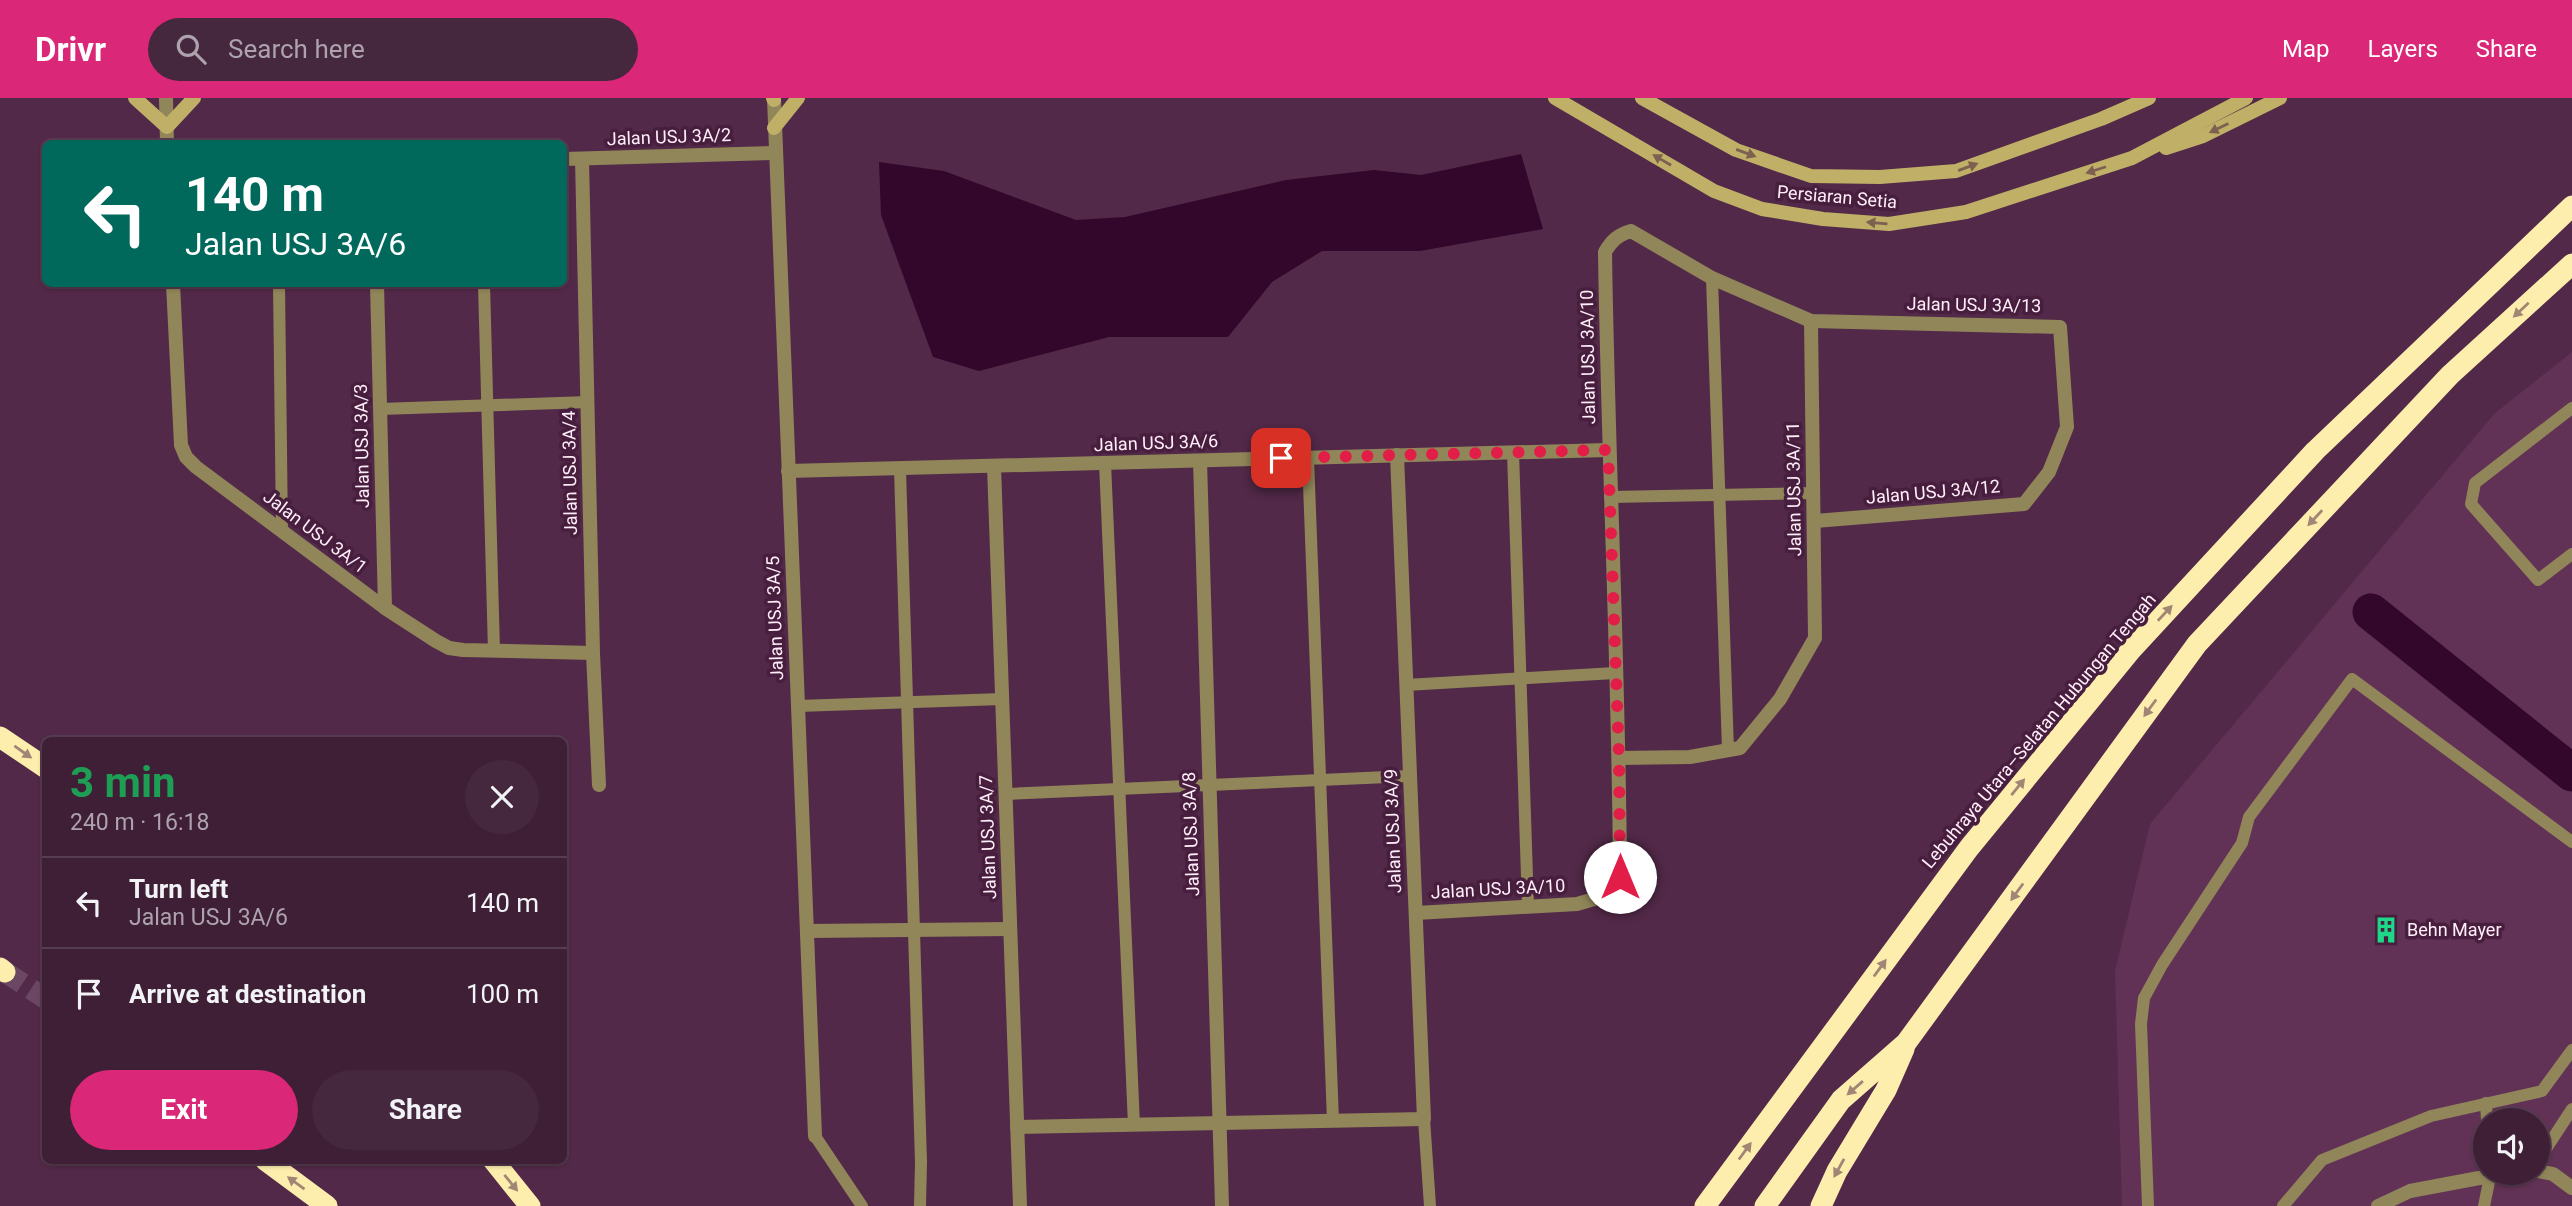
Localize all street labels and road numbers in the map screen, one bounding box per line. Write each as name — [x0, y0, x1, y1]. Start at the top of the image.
street label: Jalan USJ 3A/2 — [606, 124, 732, 149]
street label: Persiaran Setia — [1776, 181, 1898, 212]
street label: Jalan USJ 3A/10 — [1576, 290, 1599, 424]
street label: Jalan USJ 3A/13 — [1907, 293, 2041, 316]
street label: Jalan USJ 3A/3 — [350, 384, 373, 508]
street label: Jalan USJ 3A/4 — [558, 411, 581, 535]
street label: Jalan USJ 3A/11 — [1782, 422, 1805, 556]
street label: Jalan USJ 3A/6 — [1093, 430, 1219, 455]
street label: Jalan USJ 3A/12 — [1865, 475, 2001, 508]
street label: Jalan USJ 3A/1 — [259, 486, 371, 577]
street label: Jalan USJ 3A/5 — [762, 555, 787, 681]
street label: Lebuhraya Utara–Selatan Hubungan Tengah — [1917, 589, 2160, 872]
street label: Jalan USJ 3A/9 — [1380, 768, 1405, 894]
street label: Jalan USJ 3A/8 — [1178, 771, 1203, 897]
street label: Jalan USJ 3A/7 — [975, 774, 1000, 900]
street label: Jalan USJ 3A/10 — [1430, 874, 1566, 903]

